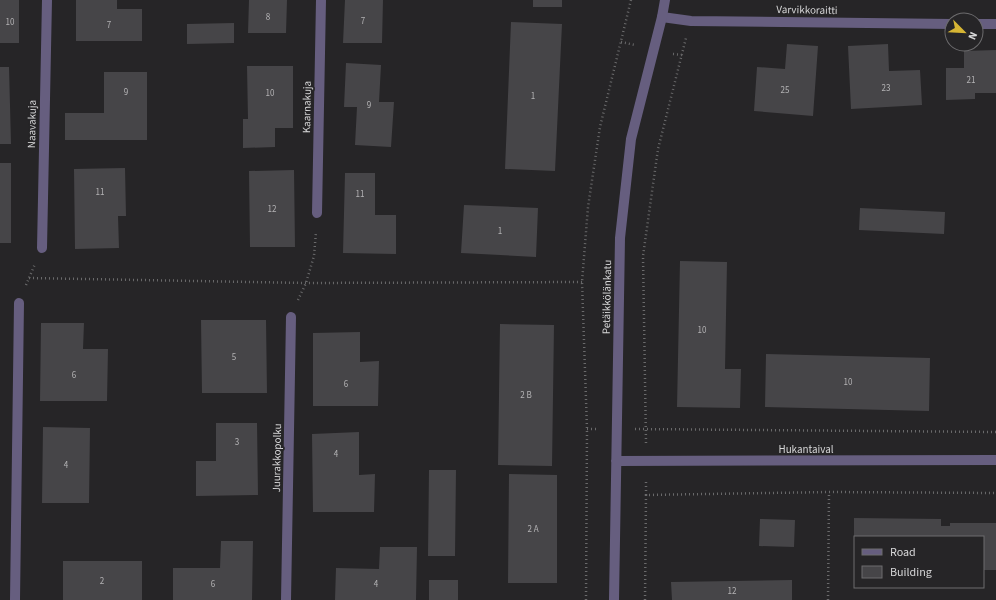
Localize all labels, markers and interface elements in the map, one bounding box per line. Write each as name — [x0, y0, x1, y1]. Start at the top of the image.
street label: Varvikkoraitti — [776, 2, 838, 18]
house number: 8 — [266, 11, 271, 24]
north arrow — [944, 12, 984, 52]
house number: 7 — [361, 15, 366, 28]
house number: 10 — [6, 16, 15, 29]
house number: 7 — [107, 19, 112, 32]
text: N — [964, 29, 981, 42]
house number: 21 — [967, 74, 975, 87]
street label: Kaarnakuja — [299, 81, 315, 133]
house number: 23 — [882, 82, 891, 95]
house number: 25 — [781, 84, 790, 97]
house number: 9 — [124, 86, 129, 99]
house number: 10 — [266, 87, 275, 100]
house number: 1 — [531, 90, 535, 103]
house number: 9 — [367, 99, 372, 112]
street label: Naavakuja — [24, 100, 40, 148]
house number: 11 — [96, 186, 104, 199]
house number: 11 — [356, 188, 364, 201]
house number: 12 — [268, 203, 277, 216]
house number: 1 — [498, 225, 502, 238]
street label: Petäikkölänkatu — [599, 260, 615, 334]
house number: 10 — [698, 324, 707, 337]
house number: 5 — [232, 351, 237, 364]
house number: 6 — [72, 369, 77, 382]
house number: 10 — [844, 376, 853, 389]
house number: 6 — [344, 378, 349, 391]
house number: 2 B — [520, 389, 532, 402]
street label: Juurakkopolku — [269, 423, 285, 493]
house number: 3 — [235, 436, 240, 449]
street label: Hukantaival — [778, 442, 834, 457]
house number: 4 — [334, 448, 339, 461]
house number: 4 — [64, 459, 69, 472]
house number: 2 A — [527, 523, 539, 536]
legend — [854, 536, 984, 588]
text: Road — [890, 544, 916, 561]
text: Building — [890, 564, 932, 581]
house number: 2 — [100, 575, 105, 588]
house number: 6 — [211, 578, 216, 591]
house number: 4 — [374, 578, 379, 591]
house number: 12 — [728, 585, 737, 598]

